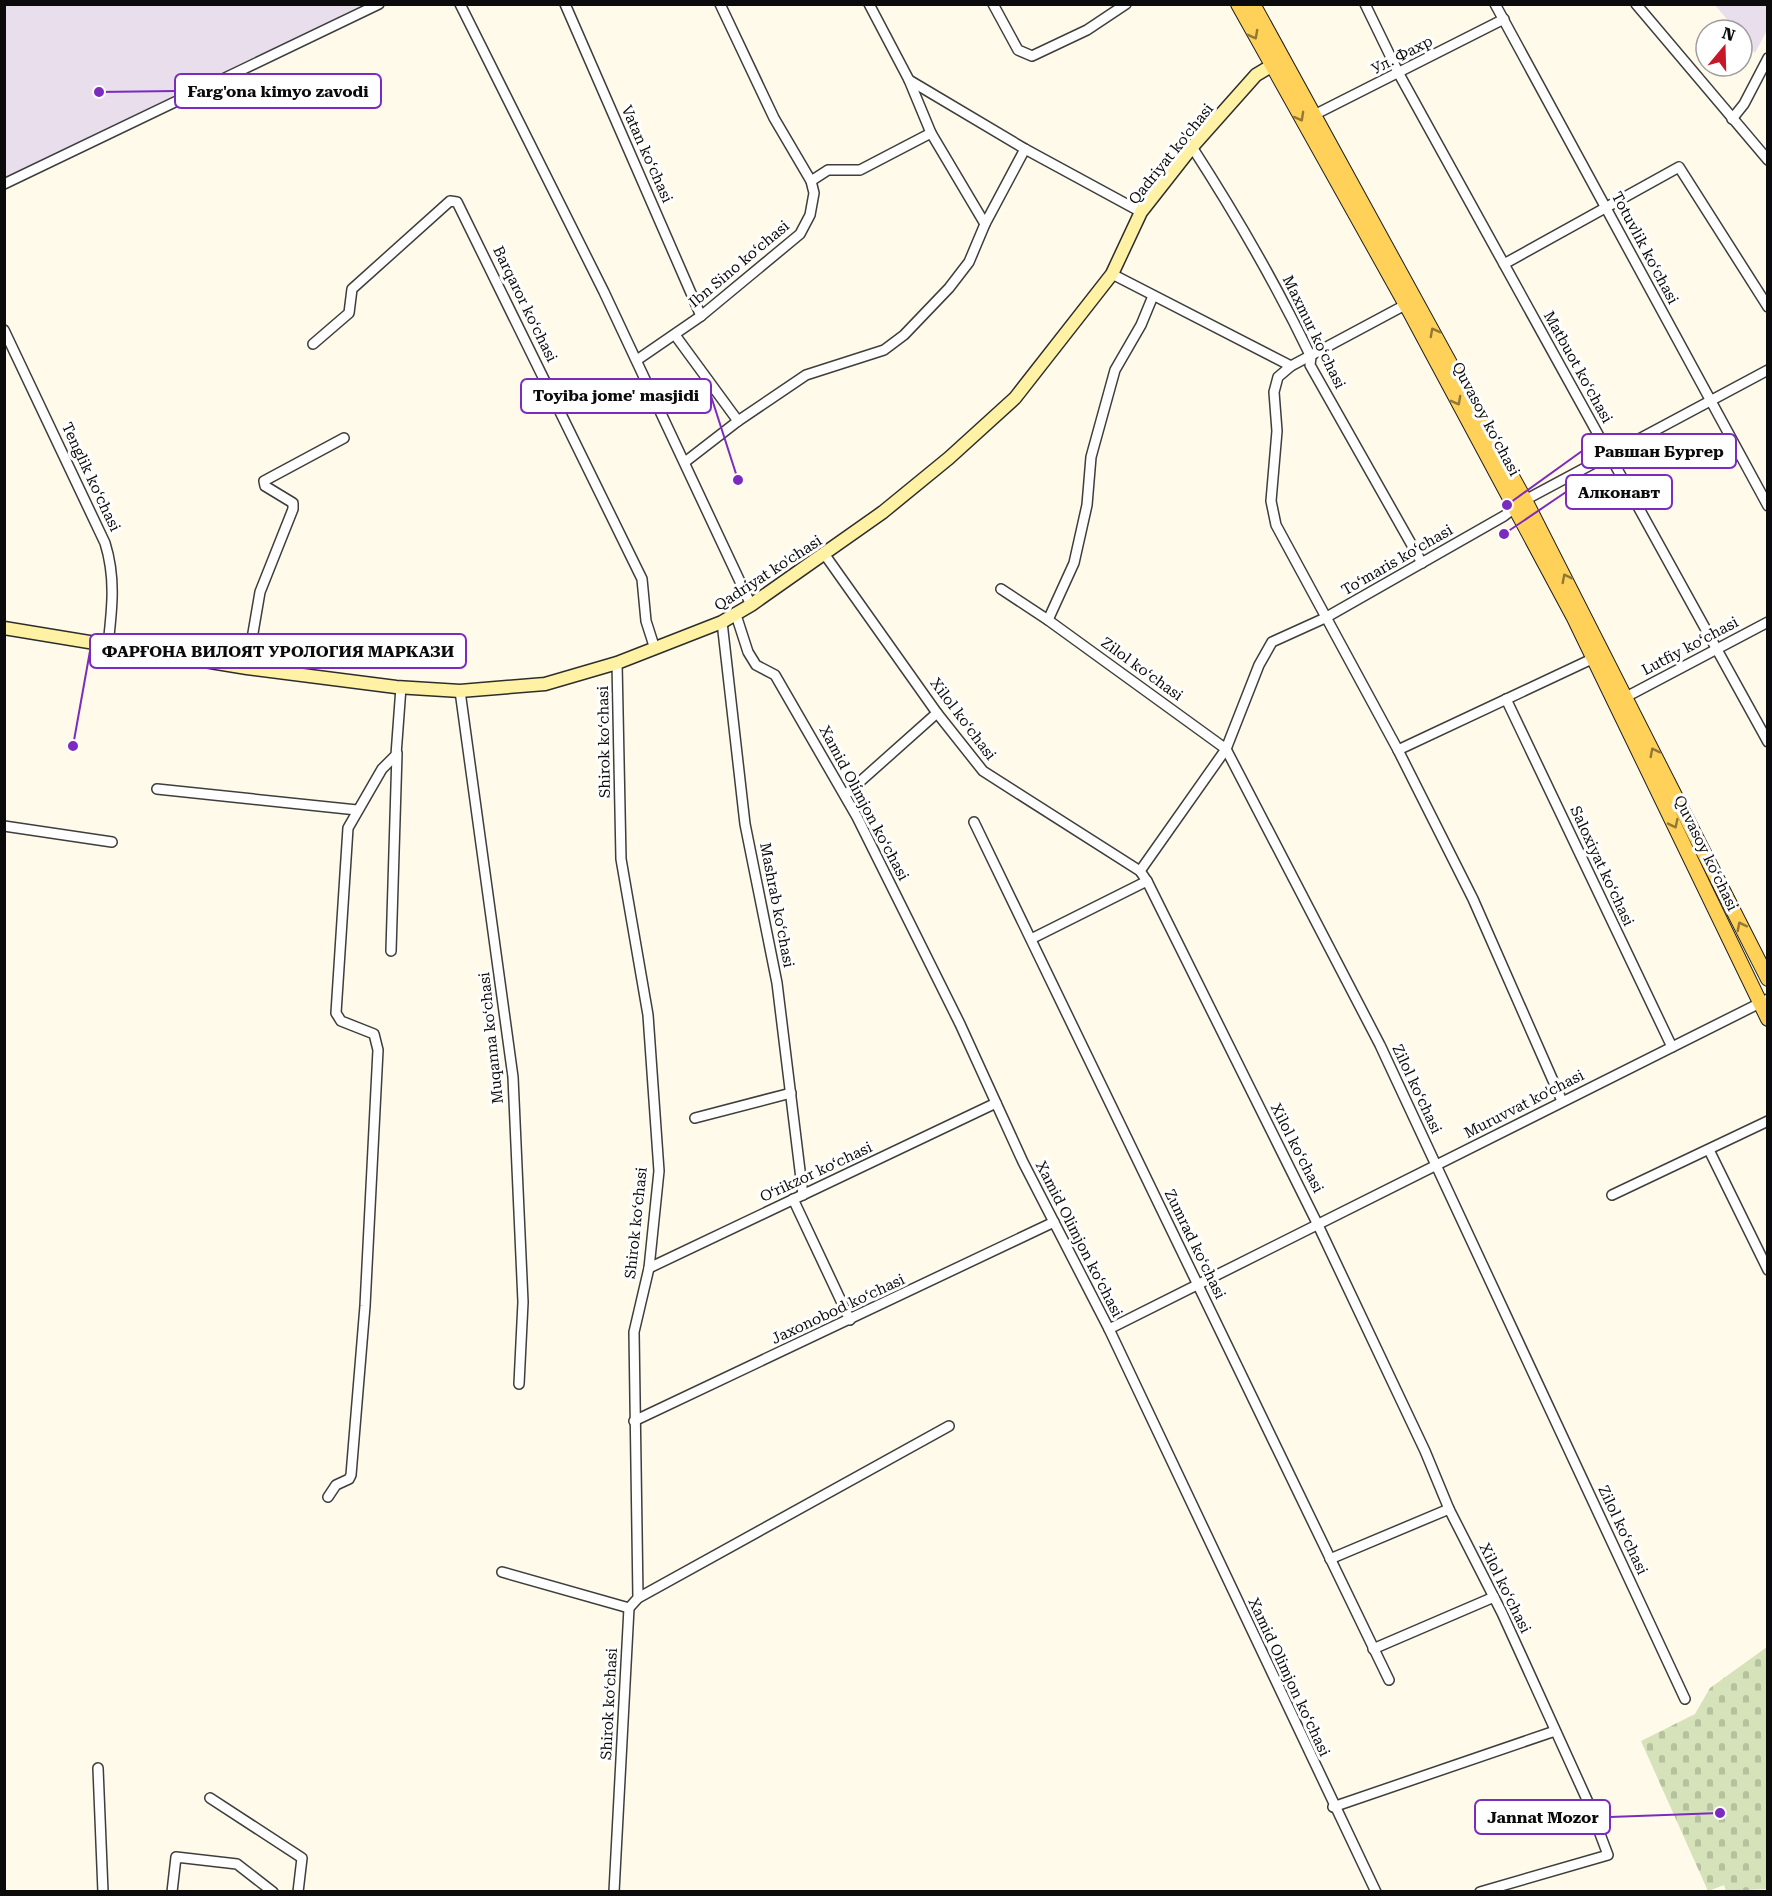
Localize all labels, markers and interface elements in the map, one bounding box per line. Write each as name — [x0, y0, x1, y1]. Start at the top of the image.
north arrow — [1694, 18, 1754, 78]
text: N — [1720, 23, 1738, 45]
one-way arrow — [1247, 29, 1258, 40]
street label: Ул. Фахр — [1368, 32, 1436, 78]
callout: Farg'ona kimyo zavodi — [175, 74, 381, 108]
text: Farg'ona kimyo zavodi — [187, 82, 369, 101]
street label: Qadriyat ko'chasi — [1125, 100, 1217, 208]
street label: Vatan koʻchasi — [618, 103, 677, 206]
one-way arrow — [1293, 111, 1304, 122]
street label: Totuvlik koʻchasi — [1608, 189, 1682, 307]
street label: Ibn Sino koʻchasi — [685, 217, 793, 311]
street label: Barqaror koʻchasi — [489, 243, 561, 365]
street label: Maxmur koʻchasi — [1279, 272, 1349, 392]
street label: Matbuot koʻchasi — [1540, 308, 1616, 426]
one-way arrow — [1430, 328, 1441, 338]
street label: Quvasoy koʻchasi — [1448, 359, 1524, 479]
callout: Toyiba jome' masjidi — [521, 379, 711, 413]
text: Toyiba jome' masjidi — [533, 386, 700, 405]
one-way arrow — [1450, 395, 1461, 405]
street label: Tenglik koʻchasi — [58, 420, 124, 535]
callout: Равшан Бургер — [1582, 434, 1736, 468]
text: Равшан Бургер — [1594, 442, 1724, 461]
callout: Алконавт — [1566, 475, 1672, 509]
text: Алконавт — [1578, 483, 1660, 502]
street label: Toʻmaris koʻchasi — [1338, 521, 1456, 599]
street label: Qadriyat ko'chasi — [711, 531, 825, 614]
one-way arrow — [1562, 574, 1573, 584]
street label: Lutfiy koʻchasi — [1639, 613, 1742, 679]
street label: Zilol koʻchasi — [1098, 633, 1186, 705]
callout: ФАРҒОНА ВИЛОЯТ УРОЛОГИЯ МАРКАЗИ — [90, 634, 466, 668]
text: ФАРҒОНА ВИЛОЯТ УРОЛОГИЯ МАРКАЗИ — [102, 642, 454, 661]
street label: Xilol koʻchasi — [926, 674, 1000, 764]
street label: Shirok koʻchasi — [594, 686, 614, 798]
street label: Xamid Olimjon koʻchasi — [815, 722, 913, 884]
one-way arrow — [1650, 748, 1661, 758]
street label: Quvasoy koʻchasi — [1670, 792, 1742, 914]
street label: Saloxiyat koʻchasi — [1566, 803, 1638, 929]
one-way arrow — [1666, 818, 1678, 829]
street label: Mashrab koʻchasi — [756, 841, 798, 969]
one-way arrow — [1737, 922, 1749, 933]
street label: Muqanna koʻchasi — [475, 971, 507, 1105]
street label: Zilol koʻchasi — [1388, 1042, 1446, 1137]
street label: Muruvvat ko'chasi — [1461, 1066, 1587, 1142]
street label: Xilol koʻchasi — [1267, 1100, 1327, 1196]
street label: Oʻrikzor koʻchasi — [757, 1138, 875, 1206]
street label: Xamid Olimjon koʻchasi — [1032, 1158, 1126, 1320]
street label: Shirok koʻchasi — [621, 1166, 651, 1280]
street label: Zumrad koʻchasi — [1161, 1186, 1229, 1302]
street label: Jaxonobod koʻchasi — [768, 1270, 908, 1348]
street label: Zilol koʻchasi — [1594, 1483, 1652, 1578]
street label: Xilol koʻchasi — [1475, 1540, 1535, 1636]
street label: Xamid Olimjon koʻchasi — [1244, 1595, 1334, 1759]
street label: Shirok koʻchasi — [597, 1647, 621, 1761]
callout: Jannat Mozor — [1475, 1800, 1610, 1834]
text: Jannat Mozor — [1487, 1808, 1599, 1827]

